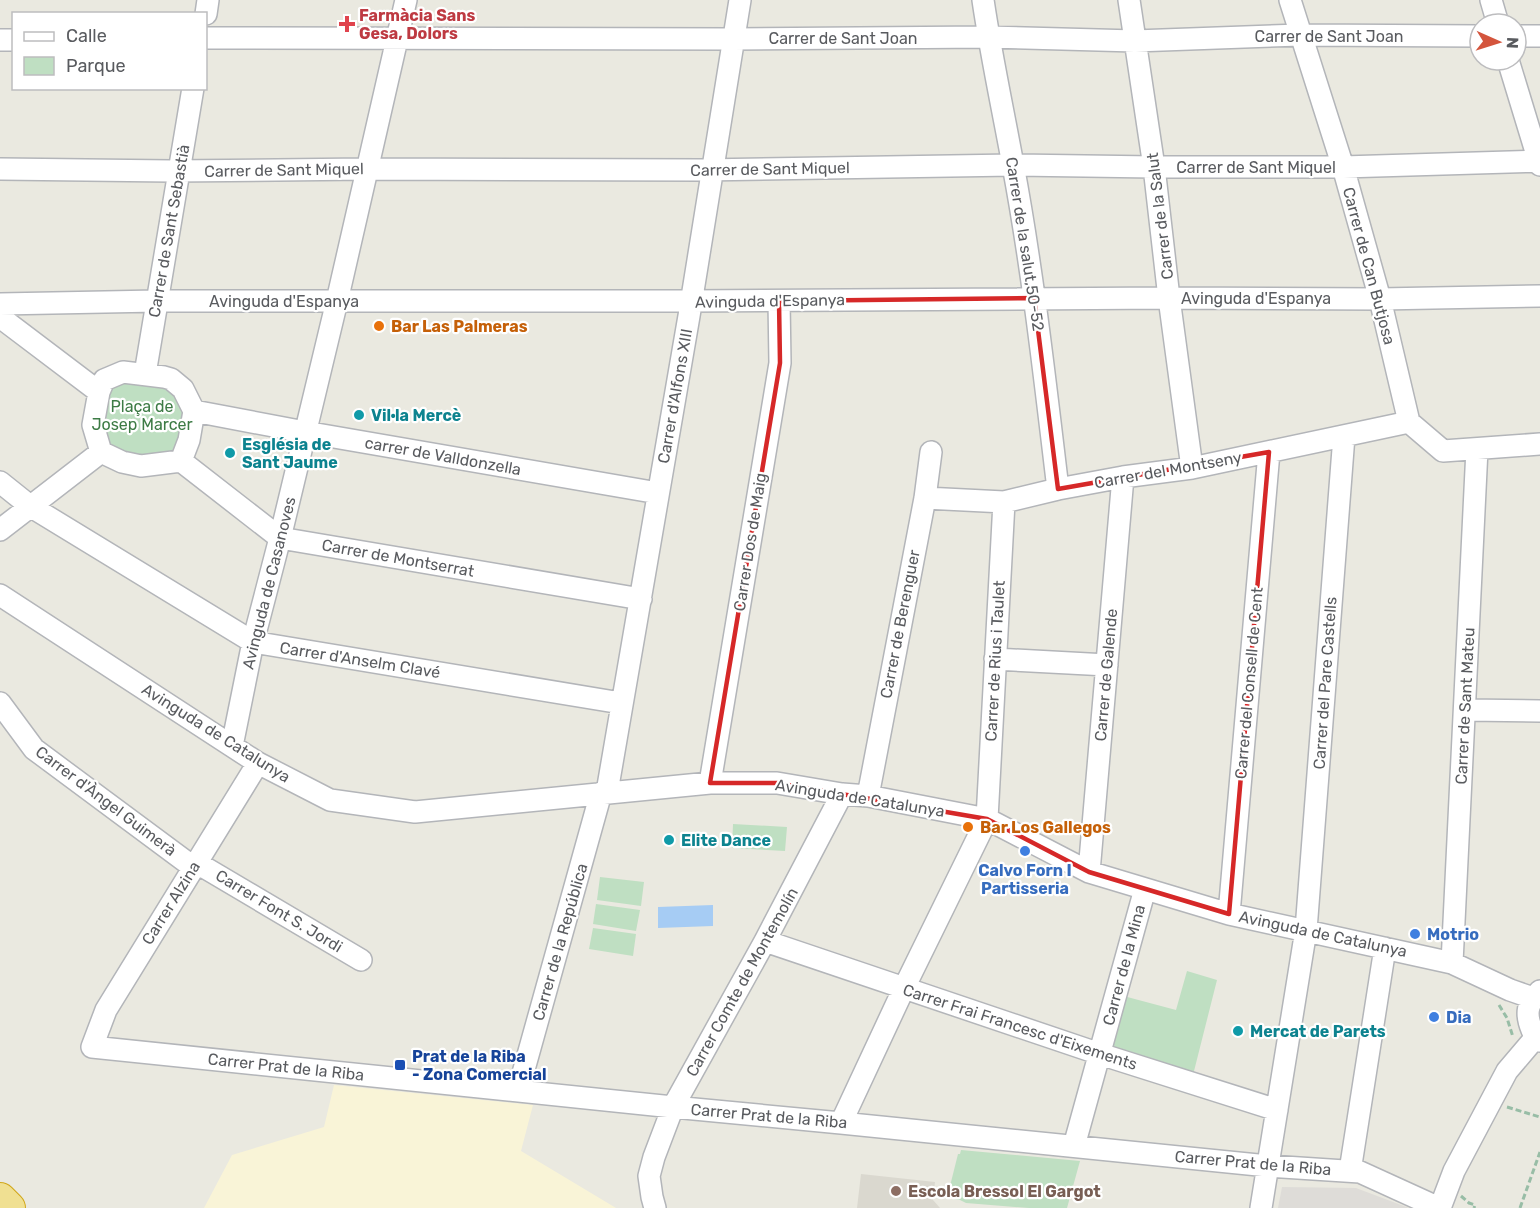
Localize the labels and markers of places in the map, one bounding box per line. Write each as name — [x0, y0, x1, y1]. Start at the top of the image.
place label: Farmàcia Sans Gesa, Dolors — [359, 6, 476, 43]
marker: Farmàcia Sans Gesa, Dolors — [340, 17, 354, 31]
place label: Bar Las Palmeras — [391, 317, 528, 336]
marker: Bar Las Palmeras — [372, 319, 386, 333]
place label: Vil·la Mercè — [371, 406, 461, 425]
marker: Vil·la Mercè — [352, 408, 366, 422]
place label: Església de Sant Jaume — [242, 435, 338, 472]
marker: Església de Sant Jaume — [223, 446, 237, 460]
place label: Bar Los Gallegos — [980, 818, 1111, 837]
marker: Bar Los Gallegos — [961, 820, 975, 834]
place label: Elite Dance — [681, 831, 771, 850]
marker: Elite Dance — [662, 833, 676, 847]
marker: Calvo Forn I Partisseria — [1018, 844, 1032, 858]
place label: Calvo Forn I Partisseria — [978, 861, 1072, 898]
place label: Motrio — [1427, 925, 1479, 944]
marker: Motrio — [1408, 927, 1422, 941]
place label: Dia — [1446, 1008, 1471, 1027]
marker: Dia — [1427, 1010, 1441, 1024]
place label: Mercat de Parets — [1250, 1022, 1386, 1041]
marker: Mercat de Parets — [1231, 1024, 1245, 1038]
place label: Prat de la Riba - Zona Comercial — [412, 1047, 547, 1084]
marker: Prat de la Riba - Zona Comercial — [393, 1058, 407, 1072]
place label: Escola Bressol El Gargot — [908, 1182, 1101, 1201]
marker: Escola Bressol El Gargot — [889, 1184, 903, 1198]

